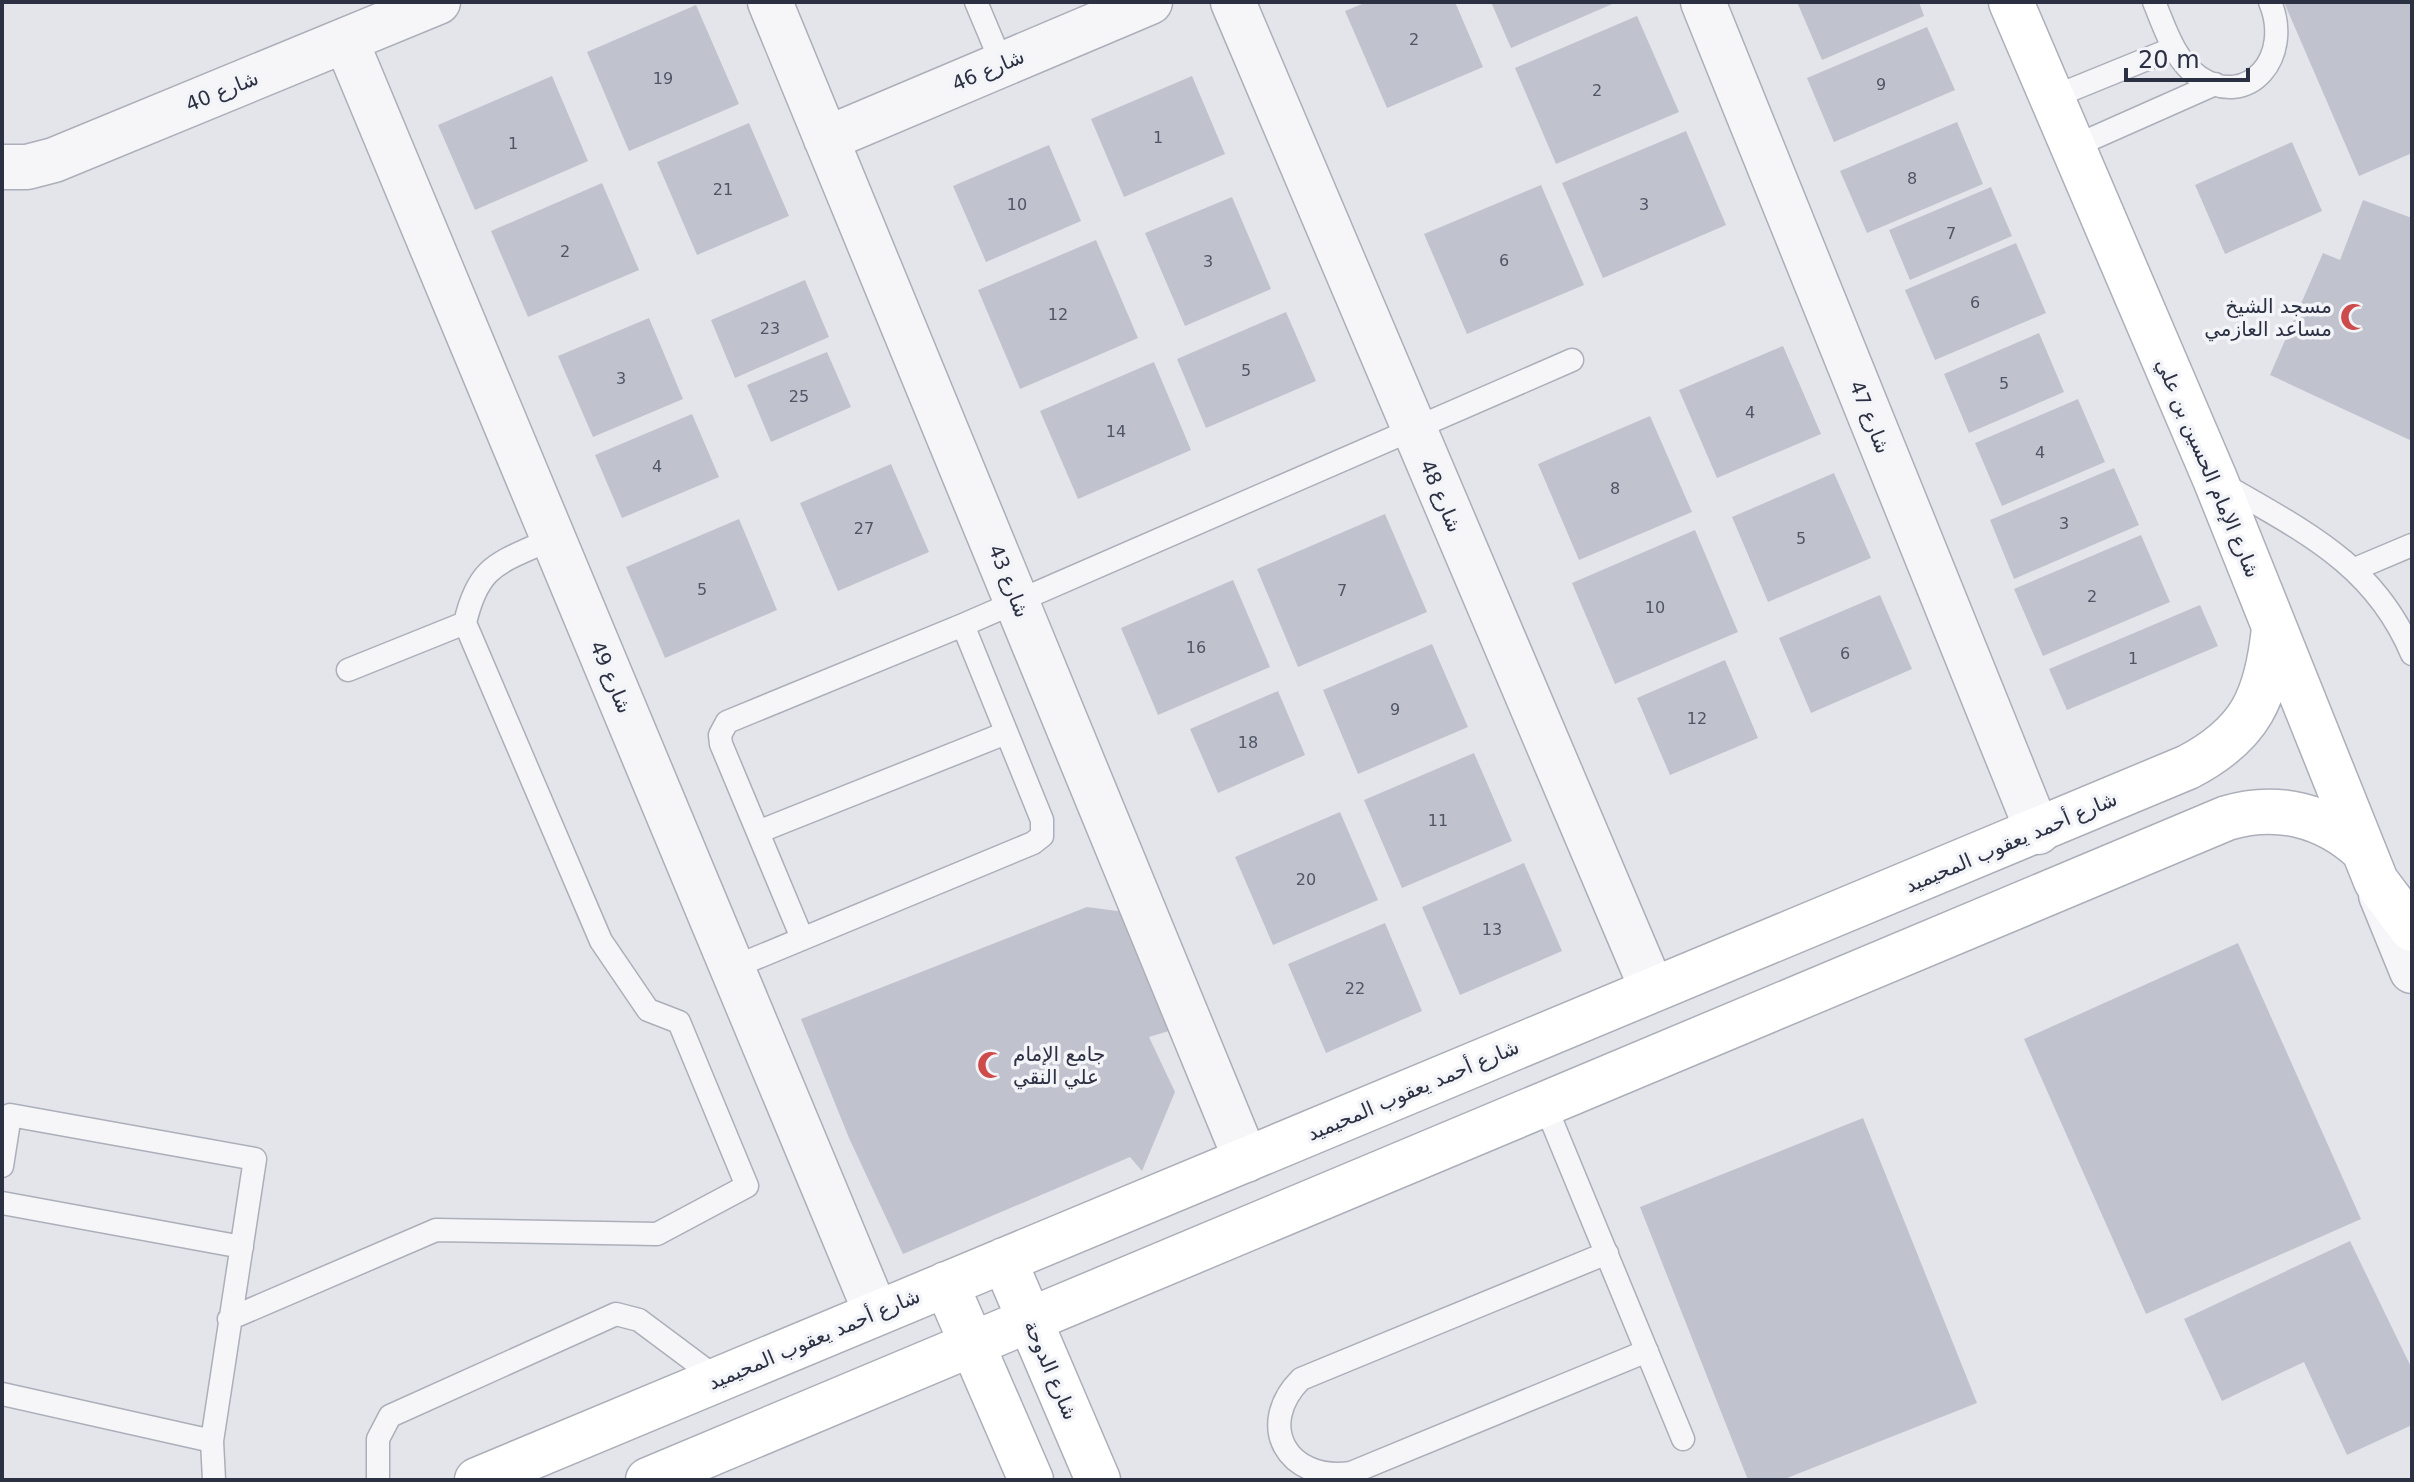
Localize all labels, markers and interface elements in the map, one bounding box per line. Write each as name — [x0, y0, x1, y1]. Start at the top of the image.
house number: 2 — [1409, 30, 1419, 49]
scale bar — [2126, 32, 2248, 82]
street label: شارع 46 — [948, 44, 1028, 96]
text: 20 m — [2138, 46, 2200, 74]
street label: شارع 40 — [182, 66, 262, 116]
house number: 19 — [653, 69, 673, 88]
house number: 9 — [1876, 75, 1886, 94]
house number: 2 — [1592, 81, 1602, 100]
house number: 1 — [1153, 128, 1163, 147]
house number: 1 — [508, 134, 518, 153]
house number: 8 — [1907, 169, 1917, 188]
house number: 21 — [713, 180, 733, 199]
house number: 10 — [1007, 195, 1027, 214]
house number: 3 — [1639, 195, 1649, 214]
house number: 7 — [1946, 224, 1956, 243]
house number: 2 — [560, 242, 570, 261]
house number: 6 — [1499, 251, 1509, 270]
house number: 3 — [1203, 252, 1213, 271]
house number: 6 — [1970, 293, 1980, 312]
place label: مسجد الشيخ مساعد العازمي — [2204, 294, 2332, 342]
mosque icon: مسجد الشيخ مساعد العازمي — [2339, 302, 2369, 332]
house number: 12 — [1048, 305, 1068, 324]
house number: 23 — [760, 319, 780, 338]
street label: شارع الإمام الحسين بن علي — [2150, 355, 2265, 582]
house number: 5 — [1241, 361, 1251, 380]
house number: 3 — [616, 369, 626, 388]
house number: 5 — [1999, 374, 2009, 393]
street label: شارع 47 — [1845, 377, 1895, 457]
house number: 25 — [789, 387, 809, 406]
house number: 4 — [1745, 403, 1755, 422]
house number: 14 — [1106, 422, 1126, 441]
house number: 4 — [2035, 443, 2045, 462]
street label: شارع 48 — [1415, 456, 1467, 536]
house number: 4 — [652, 457, 662, 476]
house number: 8 — [1610, 479, 1620, 498]
house number: 3 — [2059, 514, 2069, 533]
house number: 27 — [854, 519, 874, 538]
house number: 5 — [1796, 529, 1806, 548]
street label: شارع 43 — [984, 541, 1034, 621]
house number: 5 — [697, 580, 707, 599]
house number: 7 — [1337, 581, 1347, 600]
house number: 2 — [2087, 587, 2097, 606]
house number: 10 — [1645, 598, 1665, 617]
street label: شارع 49 — [585, 637, 637, 717]
house number: 16 — [1186, 638, 1206, 657]
house number: 6 — [1840, 644, 1850, 663]
house number: 1 — [2128, 649, 2138, 668]
house number: 9 — [1390, 700, 1400, 719]
house number: 12 — [1687, 709, 1707, 728]
house number: 18 — [1238, 733, 1258, 752]
street label: شارع أحمد يعقوب المحيميد — [1901, 785, 2121, 898]
house number: 11 — [1428, 811, 1448, 830]
house number: 20 — [1296, 870, 1316, 889]
house number: 13 — [1482, 920, 1502, 939]
house number: 22 — [1345, 979, 1365, 998]
street label: شارع أحمد يعقوب المحيميد — [1303, 1033, 1523, 1146]
place label: جامع الإمام علي النقي — [1013, 1042, 1105, 1090]
mosque icon: جامع الإمام علي النقي — [976, 1050, 1006, 1080]
street label: شارع أحمد يعقوب المحيميد — [704, 1282, 924, 1395]
street label: شارع الدوحة — [1019, 1317, 1083, 1423]

